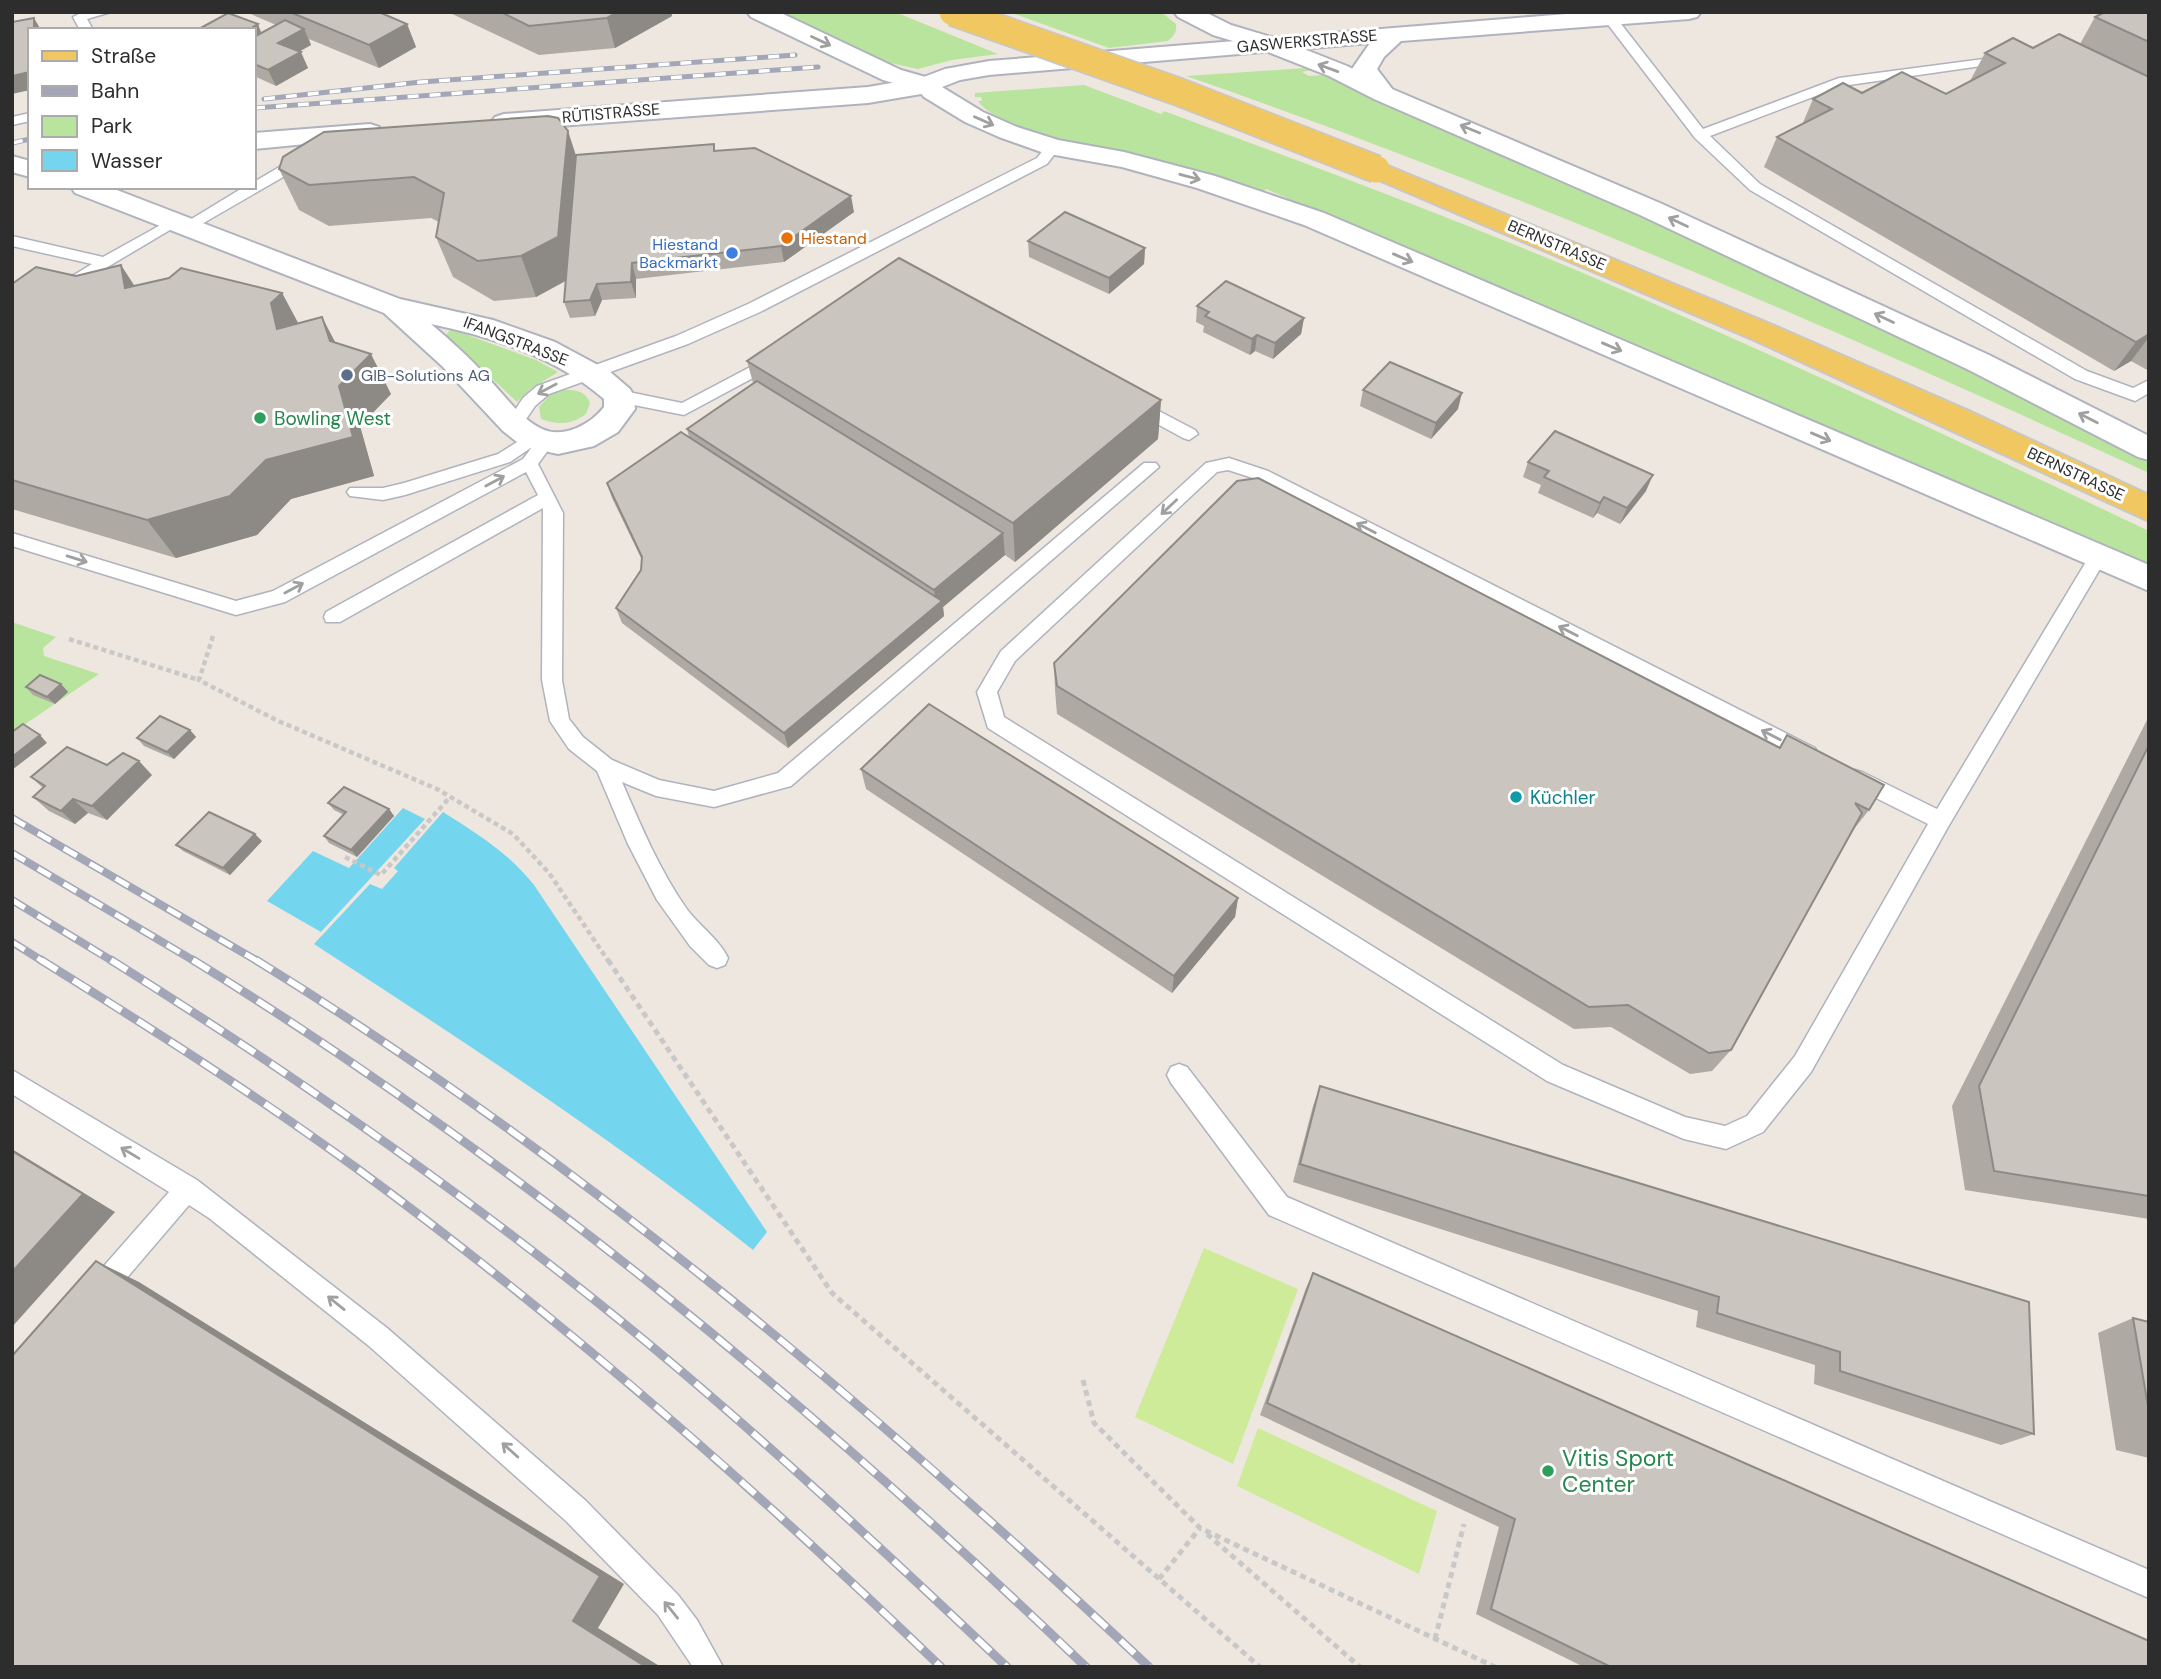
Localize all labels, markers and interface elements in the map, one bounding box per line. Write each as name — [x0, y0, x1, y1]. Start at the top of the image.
street label: GASWERKSTRASSE — [1236, 24, 1378, 58]
legend — [28, 28, 256, 189]
one-way arrow — [810, 35, 831, 49]
text: Straße — [91, 42, 156, 70]
one-way arrow — [1318, 61, 1340, 73]
text: Bahn — [91, 77, 139, 105]
street label: RÜTISTRASSE — [561, 98, 661, 128]
text: Park — [91, 112, 133, 140]
one-way arrow — [973, 115, 994, 128]
one-way arrow — [1459, 122, 1481, 135]
text: Wasser — [91, 147, 163, 175]
one-way arrow — [1178, 171, 1201, 184]
street label: BERNSTRASSE — [1505, 215, 1609, 275]
one-way arrow — [1668, 215, 1689, 228]
place label: Hiestand — [801, 228, 867, 249]
marker: Hiestand — [779, 230, 795, 246]
place label: Hiestand Backmarkt — [639, 234, 718, 273]
marker: Hiestand Backmarkt — [724, 245, 740, 261]
one-way arrow — [1391, 252, 1413, 265]
street label: IFANGSTRASSE — [461, 311, 571, 371]
one-way arrow — [1874, 311, 1895, 324]
one-way arrow — [1600, 342, 1622, 355]
place label: GIB-Solutions AG — [361, 365, 490, 386]
marker: GIB-Solutions AG — [339, 367, 355, 383]
one-way arrow — [537, 382, 557, 396]
place label: Bowling West — [274, 406, 391, 431]
marker: Bowling West — [252, 410, 268, 426]
one-way arrow — [2078, 411, 2099, 425]
one-way arrow — [1809, 431, 1831, 444]
street label: BERNSTRASSE — [2024, 442, 2128, 506]
one-way arrow — [484, 474, 504, 488]
one-way arrow — [1160, 499, 1178, 515]
one-way arrow — [1356, 521, 1376, 535]
one-way arrow — [66, 554, 88, 566]
one-way arrow — [283, 581, 304, 594]
one-way arrow — [1558, 624, 1579, 638]
one-way arrow — [1761, 727, 1782, 741]
place label: Küchler — [1530, 785, 1596, 810]
marker: Küchler — [1508, 789, 1524, 805]
one-way arrow — [120, 1145, 140, 1159]
one-way arrow — [327, 1296, 345, 1311]
one-way arrow — [501, 1442, 519, 1458]
place label: Vitis Sport Center — [1562, 1443, 1674, 1499]
marker: Vitis Sport Center — [1540, 1463, 1556, 1479]
one-way arrow — [664, 1601, 679, 1619]

